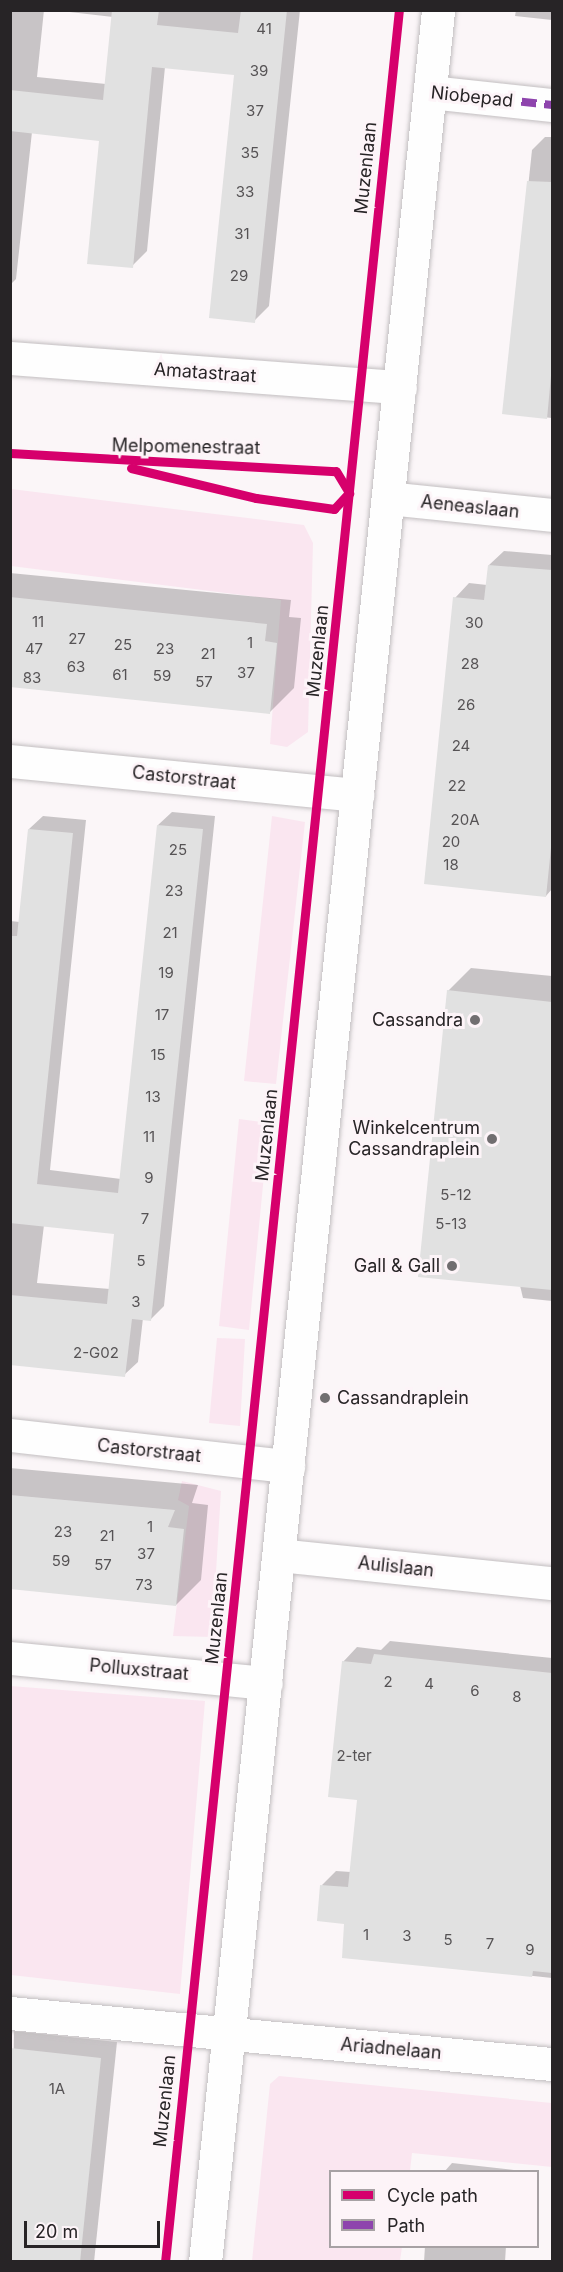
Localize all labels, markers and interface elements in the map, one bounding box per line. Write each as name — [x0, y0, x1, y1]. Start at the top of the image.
house number: 41 — [256, 20, 272, 38]
house number: 39 — [250, 62, 268, 80]
street label: Niobepad — [430, 82, 514, 112]
house number: 37 — [246, 102, 264, 120]
street label: Muzenlaan — [350, 121, 382, 215]
house number: 35 — [241, 144, 259, 162]
house number: 33 — [236, 183, 254, 201]
house number: 31 — [234, 225, 250, 243]
house number: 29 — [230, 267, 248, 285]
street label: Amatastraat — [153, 359, 257, 387]
street label: Melpomenestraat — [112, 435, 260, 459]
street label: Aeneaslaan — [420, 491, 520, 523]
street label: Muzenlaan — [302, 604, 334, 698]
house number: 11 — [32, 613, 44, 631]
house number: 30 — [465, 614, 483, 632]
house number: 27 — [68, 630, 86, 648]
house number: 1 — [247, 634, 253, 652]
house number: 25 — [114, 636, 132, 654]
house number: 47 — [25, 640, 43, 658]
house number: 23 — [156, 640, 174, 658]
house number: 21 — [200, 645, 216, 663]
house number: 28 — [461, 655, 479, 673]
house number: 63 — [67, 658, 85, 676]
house number: 37 — [237, 664, 255, 682]
house number: 61 — [112, 666, 128, 684]
house number: 59 — [153, 667, 171, 685]
house number: 83 — [23, 669, 41, 687]
house number: 57 — [195, 673, 213, 691]
house number: 26 — [457, 696, 475, 714]
house number: 24 — [452, 737, 470, 755]
street label: Castorstraat — [131, 762, 237, 794]
house number: 22 — [448, 777, 466, 795]
house number: 20A — [451, 811, 479, 829]
house number: 20 — [442, 833, 460, 851]
house number: 25 — [169, 841, 187, 859]
house number: 18 — [443, 856, 459, 874]
house number: 23 — [165, 882, 183, 900]
house number: 21 — [162, 924, 178, 942]
house number: 19 — [158, 964, 174, 982]
house number: 17 — [155, 1006, 169, 1024]
place label: Cassandra — [372, 1009, 463, 1031]
marker: Cassandra — [468, 1013, 482, 1027]
house number: 15 — [150, 1046, 166, 1064]
house number: 13 — [145, 1088, 161, 1106]
street label: Muzenlaan — [251, 1088, 283, 1182]
place label: Winkelcentrum Cassandraplein — [348, 1118, 480, 1160]
house number: 11 — [143, 1128, 155, 1146]
marker: Winkelcentrum Cassandraplein — [485, 1132, 499, 1146]
house number: 9 — [144, 1169, 154, 1187]
house number: 5-12 — [440, 1186, 472, 1204]
house number: 7 — [141, 1210, 149, 1228]
house number: 5-13 — [435, 1215, 467, 1233]
house number: 5 — [136, 1252, 146, 1270]
place label: Gall & Gall — [354, 1255, 440, 1277]
marker: Gall & Gall — [445, 1259, 459, 1273]
house number: 3 — [131, 1293, 141, 1311]
house number: 2-G02 — [73, 1344, 119, 1362]
place label: Cassandraplein — [337, 1387, 469, 1409]
marker: Cassandraplein — [318, 1391, 332, 1405]
street label: Castorstraat — [96, 1435, 202, 1467]
house number: 1 — [147, 1518, 153, 1536]
house number: 23 — [54, 1523, 72, 1541]
house number: 21 — [99, 1527, 115, 1545]
house number: 37 — [137, 1545, 155, 1563]
house number: 59 — [52, 1552, 70, 1570]
street label: Aulislaan — [357, 1552, 435, 1582]
house number: 57 — [94, 1556, 112, 1574]
street label: Muzenlaan — [201, 1571, 233, 1665]
house number: 73 — [135, 1576, 153, 1594]
street label: Polluxstraat — [88, 1655, 190, 1685]
house number: 2 — [383, 1673, 393, 1691]
house number: 4 — [424, 1675, 434, 1693]
house number: 6 — [470, 1682, 480, 1700]
house number: 8 — [512, 1688, 522, 1706]
house number: 2-ter — [336, 1747, 372, 1765]
house number: 1 — [363, 1926, 369, 1944]
house number: 3 — [402, 1927, 412, 1945]
house number: 5 — [443, 1931, 453, 1949]
house number: 7 — [486, 1935, 494, 1953]
house number: 9 — [525, 1941, 535, 1959]
street label: Ariadnelaan — [340, 2034, 442, 2064]
street label: Muzenlaan — [149, 2054, 181, 2148]
house number: 1A — [49, 2080, 65, 2098]
legend — [329, 2170, 539, 2248]
text: Cycle path — [387, 2185, 478, 2206]
scale bar — [27, 2209, 164, 2247]
text: Path — [387, 2215, 425, 2236]
text: 20 m — [35, 2221, 78, 2242]

